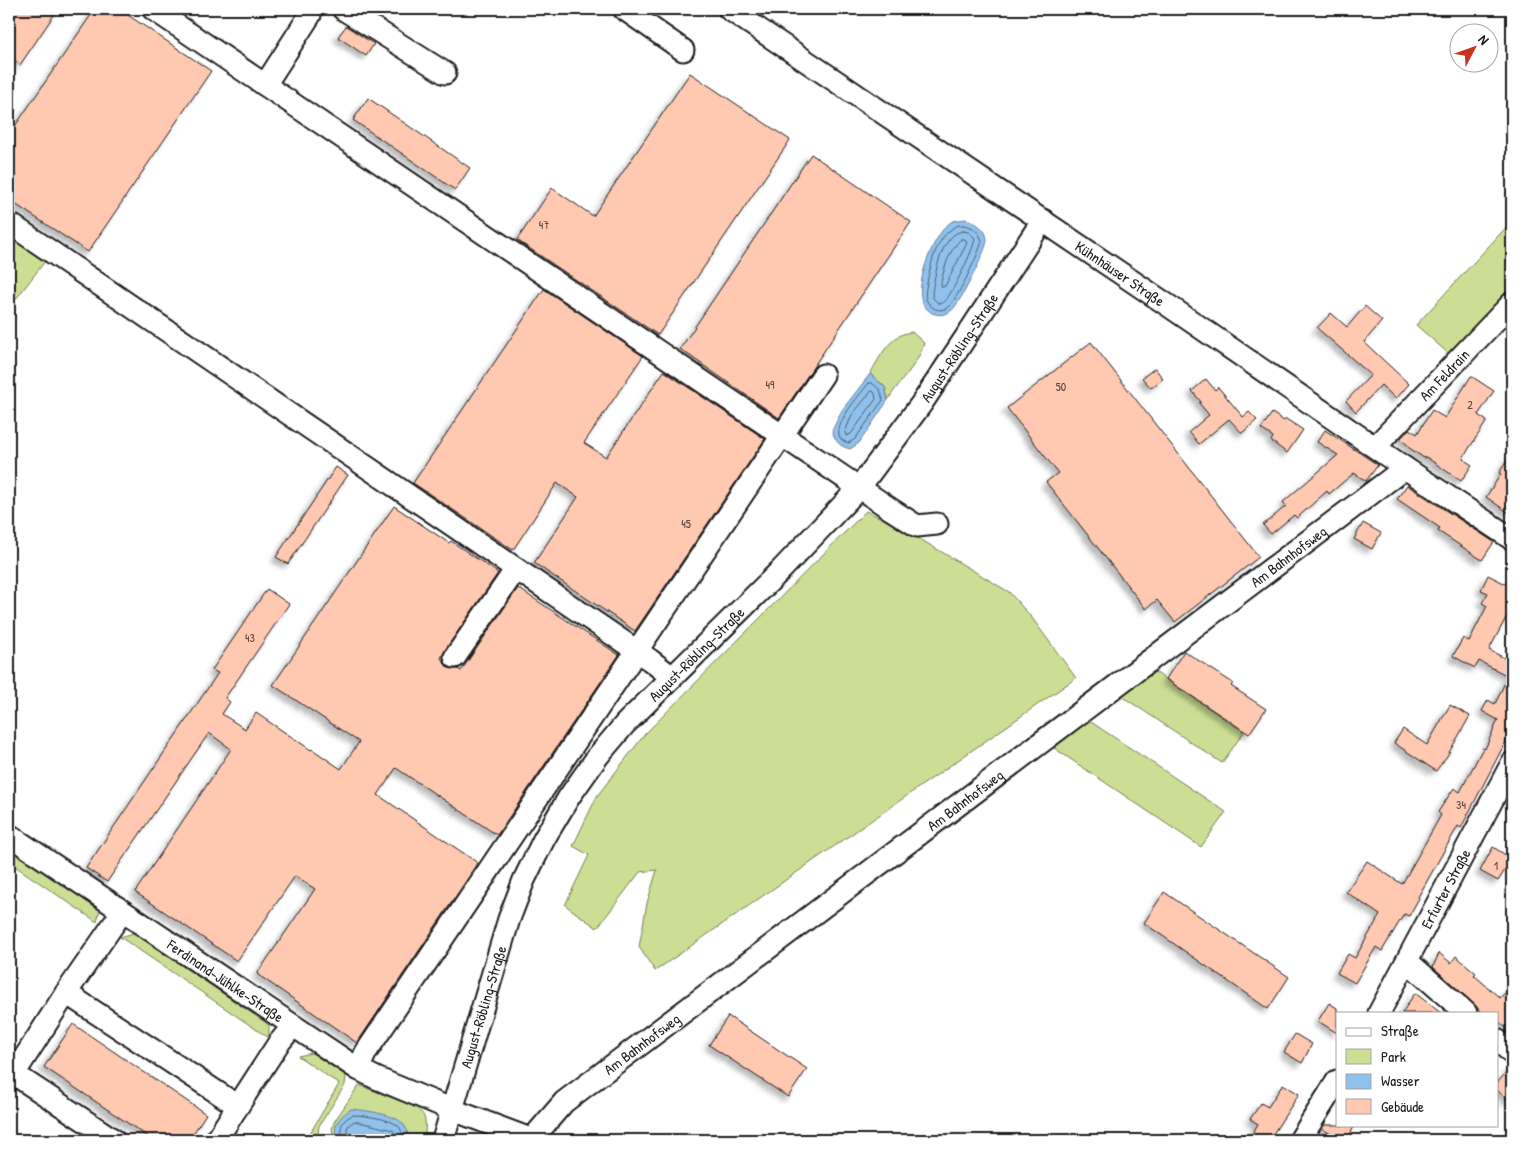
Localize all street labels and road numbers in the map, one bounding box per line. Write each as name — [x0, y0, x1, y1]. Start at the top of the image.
street label: Kühnhäuser Straße — [1071, 235, 1169, 311]
street label: August-Röbling-Straße — [915, 289, 1003, 406]
street label: Am Feldrain — [1414, 344, 1474, 405]
street label: Am Bahnhofsweg — [1246, 520, 1331, 592]
street label: August-Röbling-Straße — [644, 602, 749, 706]
street label: Am Bahnhofsweg — [922, 764, 1008, 835]
street label: Erfurter Straße — [1415, 845, 1475, 932]
street label: Ferdinand-Jühlke-Straße — [163, 933, 288, 1027]
street label: August-Röbling-Straße — [455, 943, 511, 1071]
street label: Am Bahnhofsweg — [599, 1008, 684, 1079]

